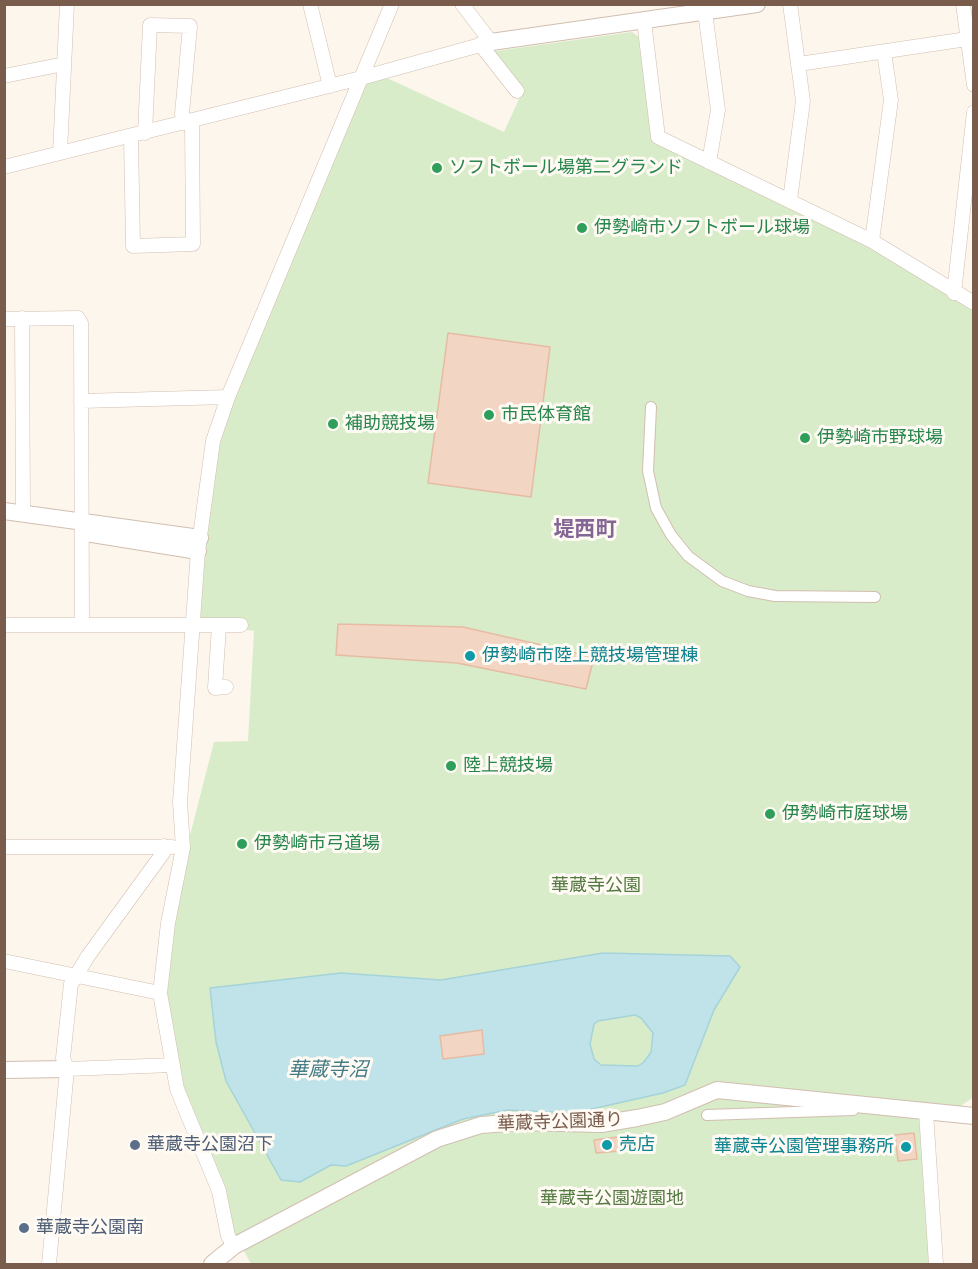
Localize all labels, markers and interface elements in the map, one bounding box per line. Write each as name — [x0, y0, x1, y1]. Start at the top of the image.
place label: ソフトボール場第二グランド — [449, 157, 683, 179]
marker: ソフトボール場第二グランド — [430, 161, 444, 175]
place label: 伊勢崎市ソフトボール球場 — [594, 217, 810, 239]
marker: 伊勢崎市ソフトボール球場 — [575, 221, 589, 235]
place label: 市民体育館 — [501, 404, 591, 426]
marker: 市民体育館 — [482, 408, 496, 422]
place label: 補助競技場 — [345, 413, 435, 435]
marker: 補助競技場 — [326, 417, 340, 431]
place label: 伊勢崎市野球場 — [817, 427, 943, 449]
marker: 伊勢崎市野球場 — [798, 431, 812, 445]
district label: 堤西町 — [554, 517, 616, 543]
place label: 伊勢崎市陸上競技場管理棟 — [482, 645, 698, 667]
marker: 伊勢崎市陸上競技場管理棟 — [463, 649, 477, 663]
place label: 陸上競技場 — [463, 755, 553, 777]
marker: 陸上競技場 — [444, 759, 458, 773]
place label: 伊勢崎市庭球場 — [782, 803, 908, 825]
marker: 伊勢崎市庭球場 — [763, 807, 777, 821]
place label: 伊勢崎市弓道場 — [254, 833, 380, 855]
marker: 伊勢崎市弓道場 — [235, 837, 249, 851]
park label: 華蔵寺公園 — [551, 875, 641, 897]
water label: 華蔵寺沼 — [288, 1058, 368, 1082]
street label: 華蔵寺公園通り — [497, 1109, 623, 1135]
place label: 華蔵寺公園沼下 — [147, 1134, 273, 1156]
place label: 売店 — [619, 1134, 655, 1156]
place label: 華蔵寺公園管理事務所 — [714, 1136, 894, 1158]
marker: 華蔵寺公園沼下 — [128, 1138, 142, 1152]
marker: 売店 — [600, 1138, 614, 1152]
marker: 華蔵寺公園管理事務所 — [899, 1140, 913, 1154]
park label: 華蔵寺公園遊園地 — [540, 1188, 684, 1210]
place label: 華蔵寺公園南 — [36, 1217, 144, 1239]
marker: 華蔵寺公園南 — [17, 1221, 31, 1235]

